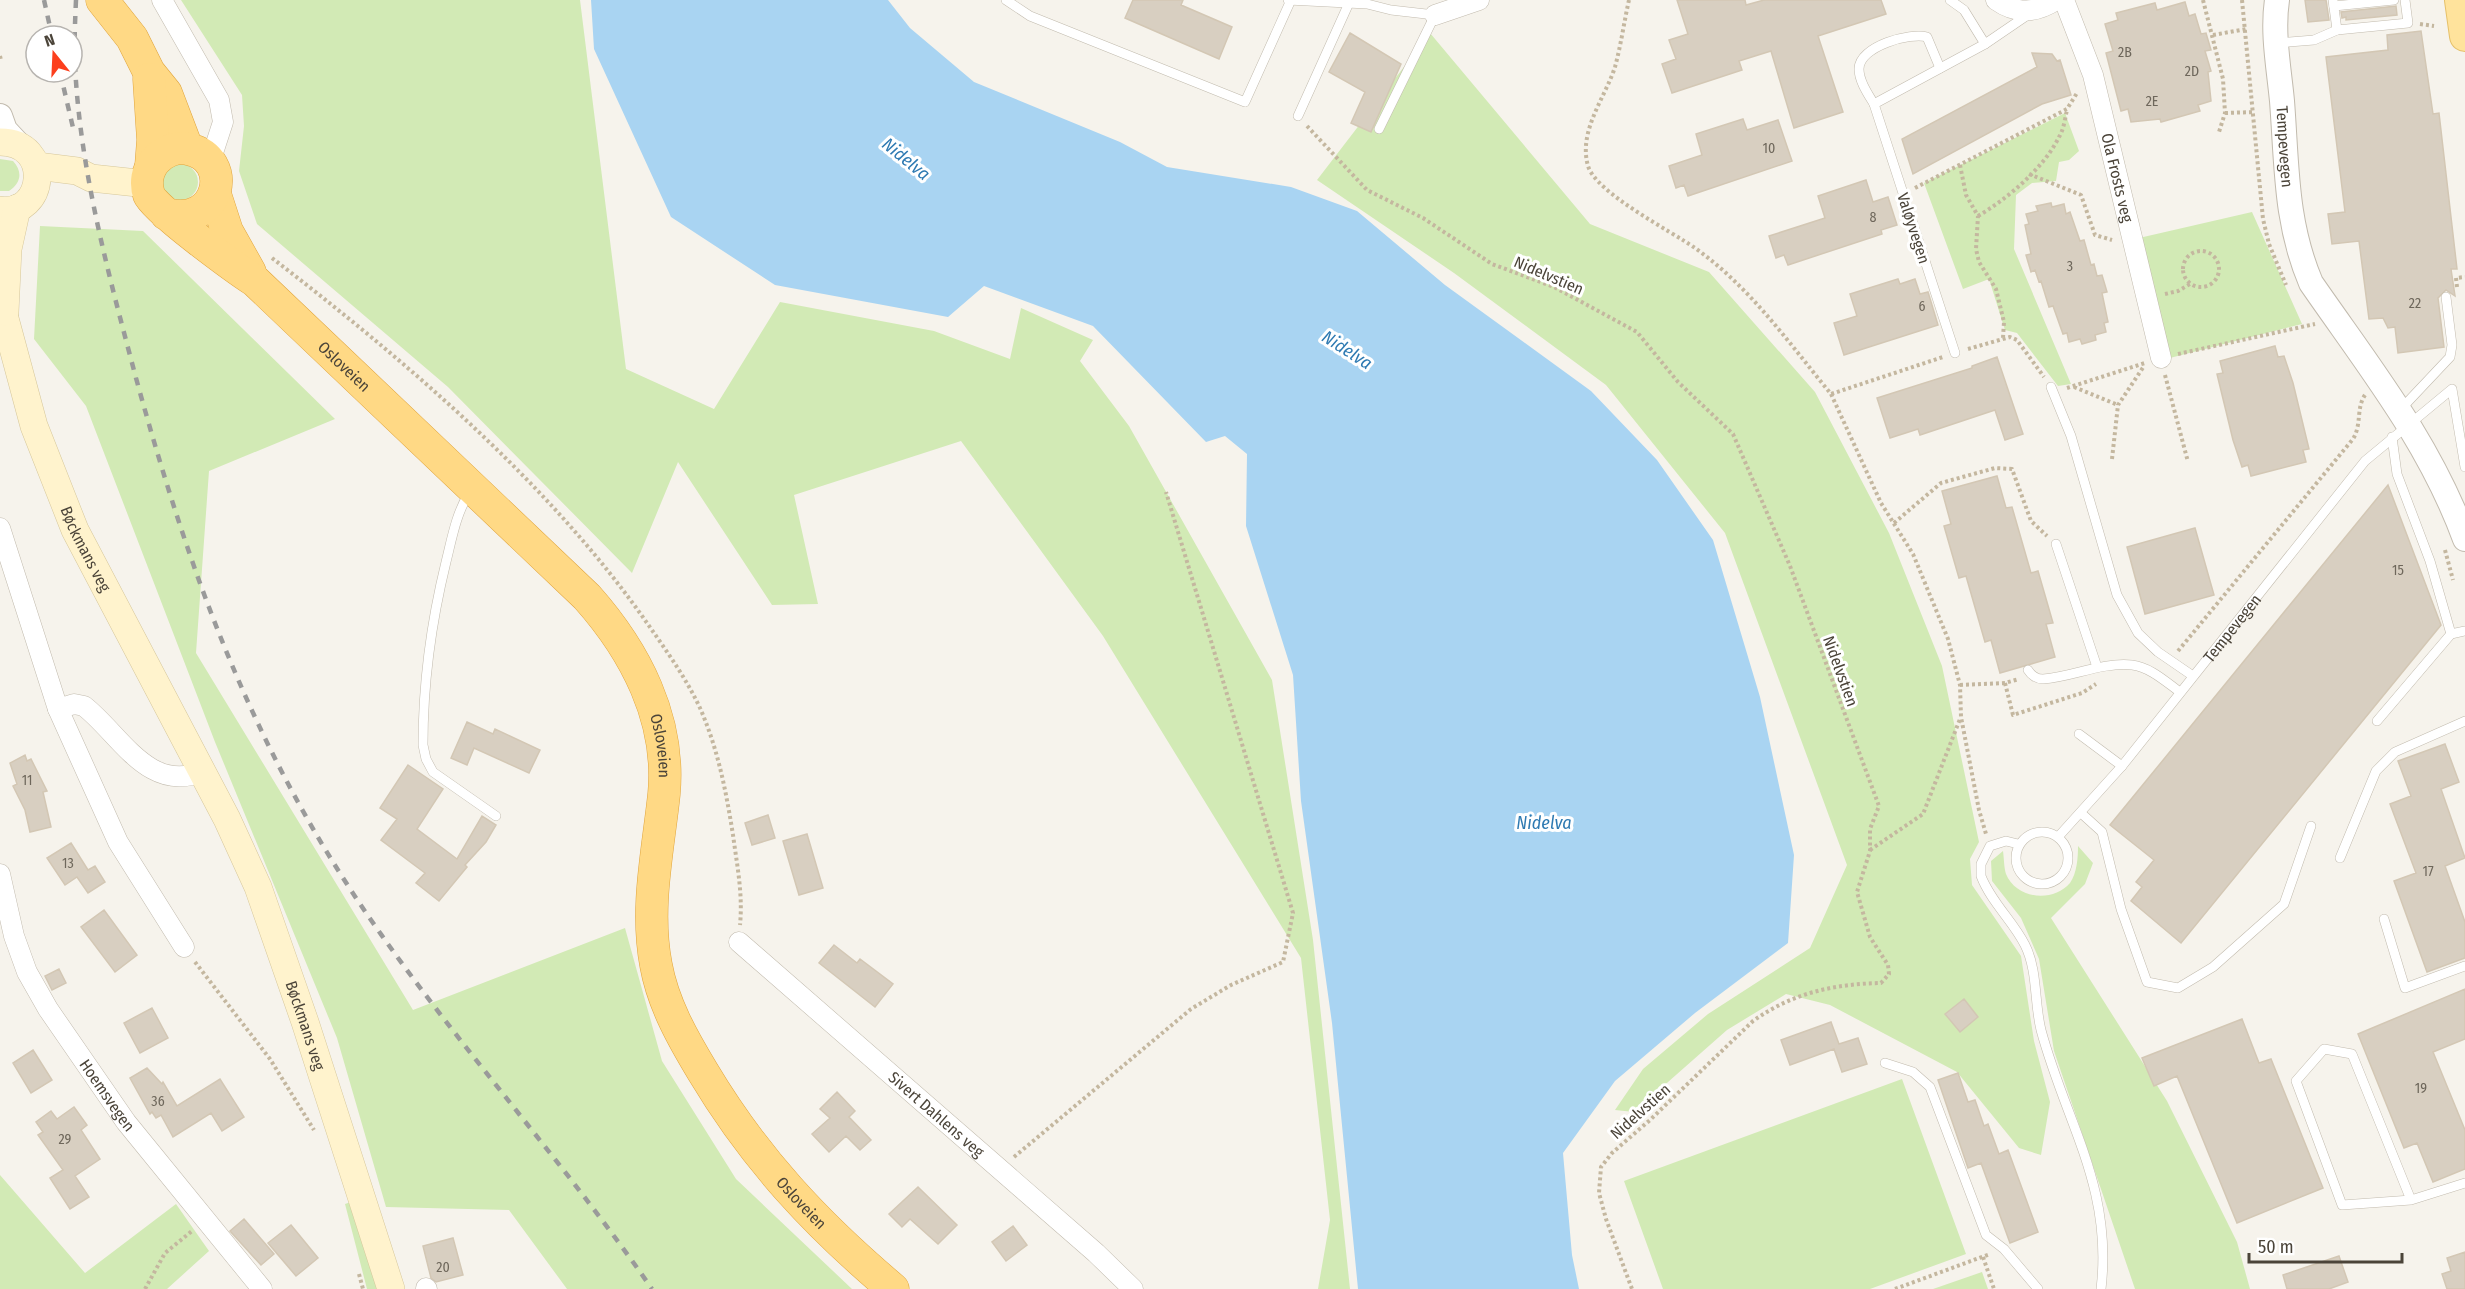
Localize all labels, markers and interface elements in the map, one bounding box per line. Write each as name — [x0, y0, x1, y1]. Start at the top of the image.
north arrow — [24, 24, 84, 84]
text: N — [42, 30, 57, 51]
house number: 2B — [2118, 44, 2132, 61]
house number: 2D — [2185, 63, 2199, 80]
house number: 2E — [2146, 93, 2159, 110]
street label: Tempevegen — [2272, 105, 2297, 188]
street label: Ola Frosts veg — [2097, 131, 2137, 225]
water label: Nidelva — [878, 133, 934, 185]
house number: 10 — [1763, 140, 1775, 157]
street label: Valøyvegen — [1893, 190, 1934, 266]
house number: 8 — [1870, 209, 1877, 226]
street label: Nidelvstien — [1511, 252, 1586, 299]
house number: 3 — [2067, 258, 2073, 275]
house number: 22 — [2409, 295, 2421, 312]
house number: 6 — [1919, 298, 1926, 315]
water label: Nidelva — [1318, 326, 1376, 374]
street label: Osloveien — [314, 337, 374, 396]
street label: Bøckmans veg — [57, 504, 115, 596]
house number: 15 — [2392, 562, 2404, 579]
street label: Tempevegen — [2199, 590, 2265, 666]
street label: Nidelvstien — [1819, 633, 1862, 709]
street label: Osloveien — [646, 712, 674, 778]
house number: 11 — [22, 772, 32, 789]
water label: Nidelva — [1516, 812, 1572, 834]
house number: 13 — [62, 855, 74, 872]
house number: 17 — [2422, 863, 2434, 880]
street label: Bøckmans veg — [281, 978, 329, 1073]
street label: Hoemsvegen — [75, 1056, 139, 1135]
street label: Sivert Dahlens veg — [885, 1068, 988, 1162]
street label: Nidelvstien — [1607, 1080, 1674, 1143]
house number: 19 — [2415, 1080, 2427, 1097]
house number: 36 — [151, 1093, 165, 1110]
house number: 29 — [59, 1131, 72, 1148]
street label: Osloveien — [772, 1173, 830, 1233]
scale bar — [2249, 1226, 2402, 1264]
text: 50 m — [2258, 1236, 2294, 1258]
house number: 20 — [436, 1259, 450, 1276]

